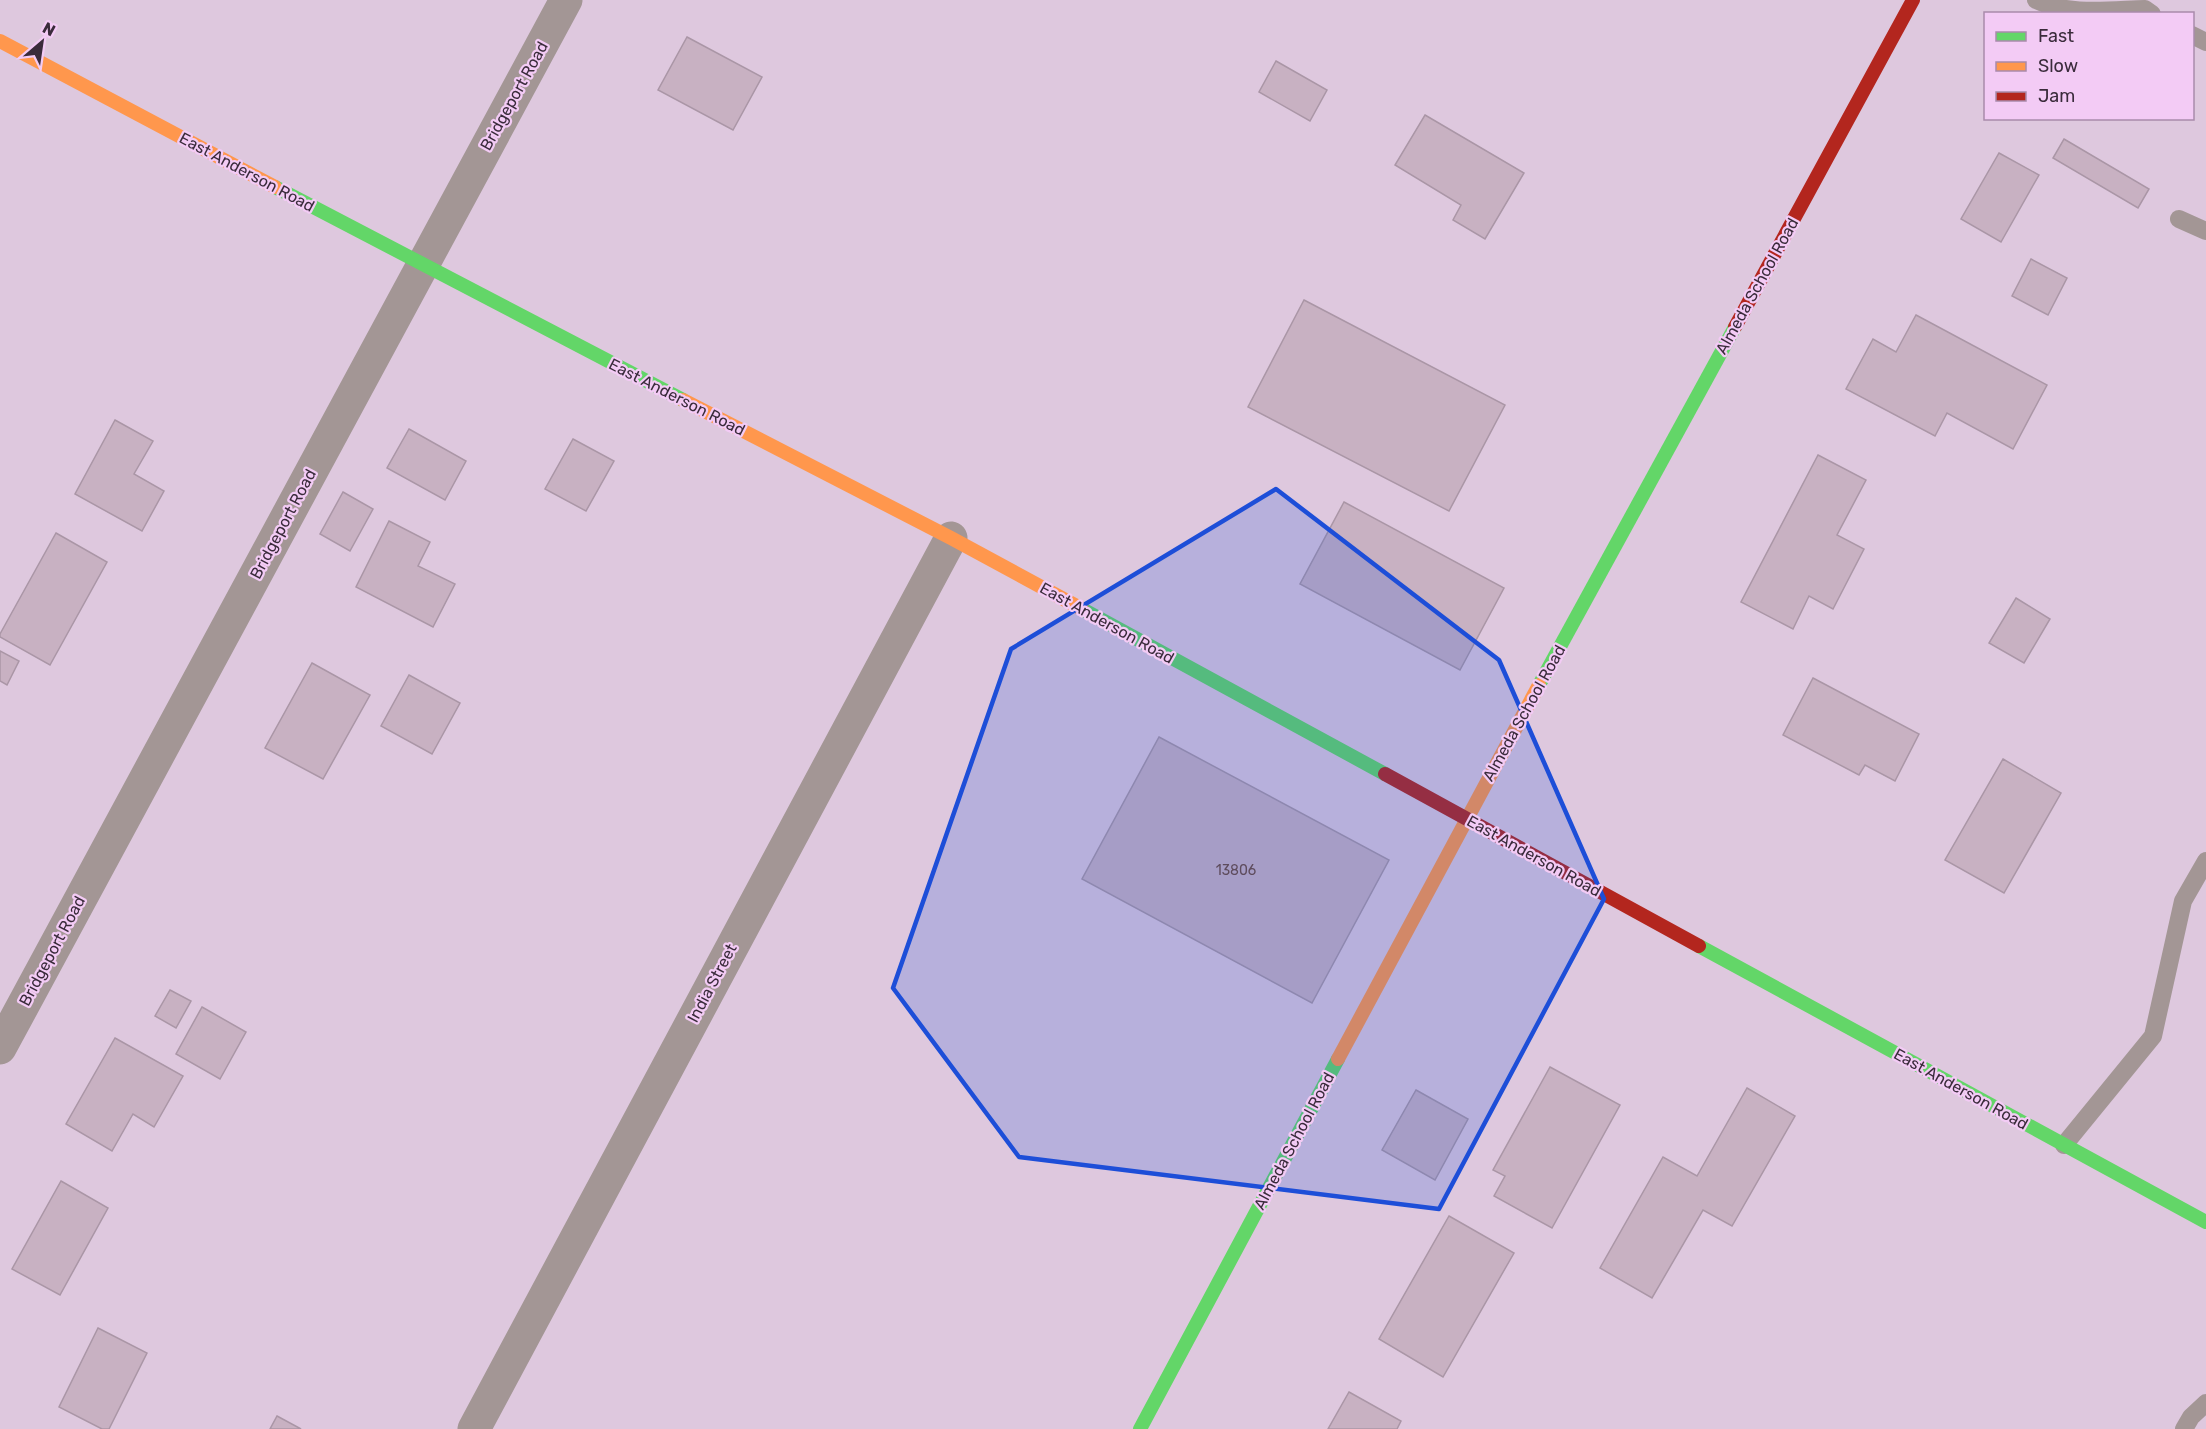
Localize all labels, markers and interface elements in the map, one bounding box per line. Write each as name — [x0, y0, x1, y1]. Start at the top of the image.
north arrow — [12, 12, 72, 72]
legend — [1984, 12, 2194, 120]
text: N — [39, 18, 59, 40]
text: Fast — [2038, 25, 2074, 47]
street label: Bridgeport Road — [476, 38, 552, 154]
text: Slow — [2038, 55, 2078, 77]
text: Jam — [2038, 85, 2075, 107]
street label: East Anderson Road — [176, 128, 318, 216]
street label: Almeda School Road — [1712, 215, 1802, 357]
street label: East Anderson Road — [606, 354, 748, 440]
street label: Bridgeport Road — [246, 466, 320, 582]
street label: East Anderson Road — [1037, 578, 1177, 668]
street label: Almeda School Road — [1479, 642, 1569, 784]
street label: East Anderson Road — [1464, 811, 1604, 901]
house number: 13806 — [1216, 862, 1256, 879]
street label: Bridgeport Road — [15, 893, 89, 1009]
street label: India Street — [683, 940, 741, 1026]
street label: East Anderson Road — [1891, 1044, 2031, 1134]
street label: Almeda School Road — [1250, 1069, 1338, 1213]

